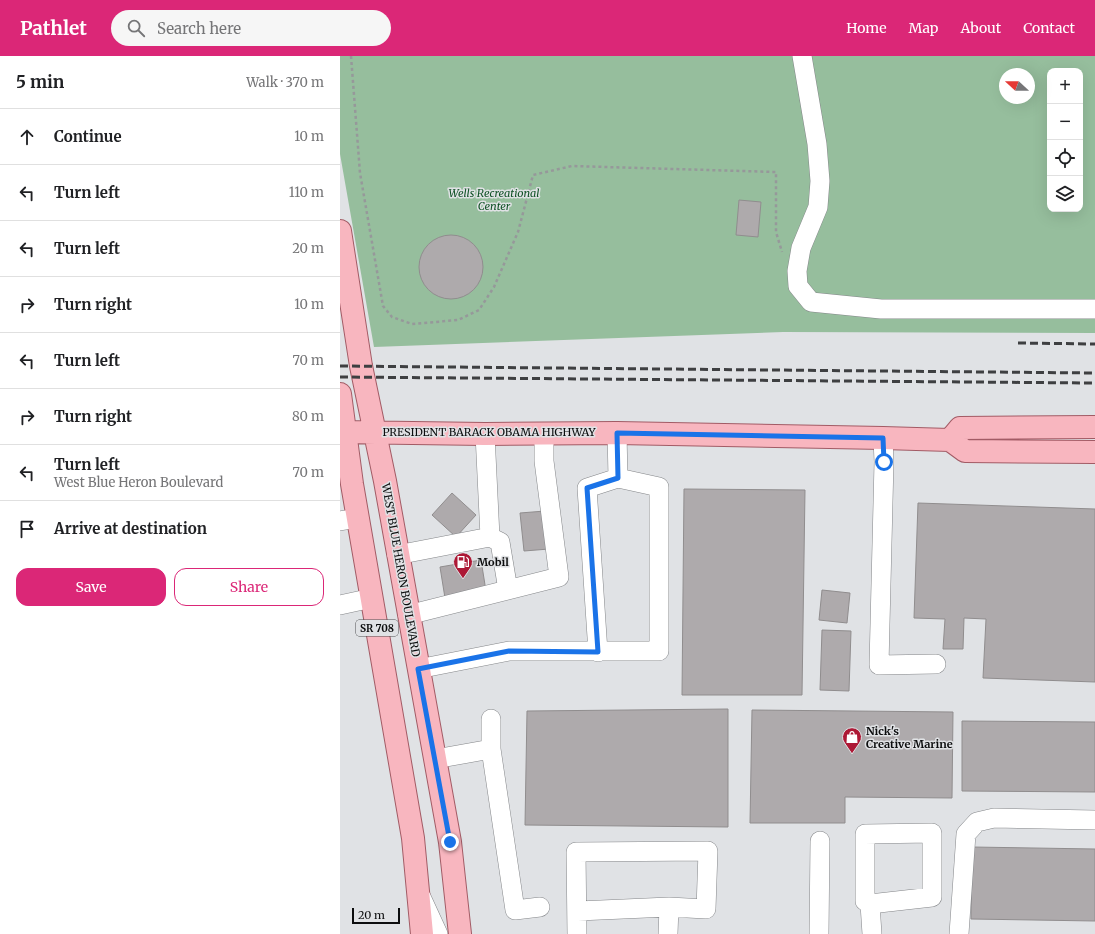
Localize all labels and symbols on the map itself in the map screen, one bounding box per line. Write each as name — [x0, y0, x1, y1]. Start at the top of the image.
north arrow — [999, 68, 1035, 104]
park label: Wells Recreational Center — [448, 186, 540, 213]
street label: PRESIDENT BARACK OBAMA HIGHWAY — [382, 425, 597, 439]
route start — [875, 453, 893, 471]
street label: WEST BLUE HERON BOULEVARD — [379, 481, 423, 658]
fuel station icon: Mobil — [452, 551, 474, 579]
place label: Mobil — [477, 555, 509, 569]
road number: SR 708 — [356, 620, 398, 636]
place label: Nick's Creative Marine — [866, 724, 953, 751]
shop icon: Nick's Creative Marine — [841, 726, 863, 754]
route end — [441, 833, 459, 851]
scale bar — [352, 906, 400, 925]

